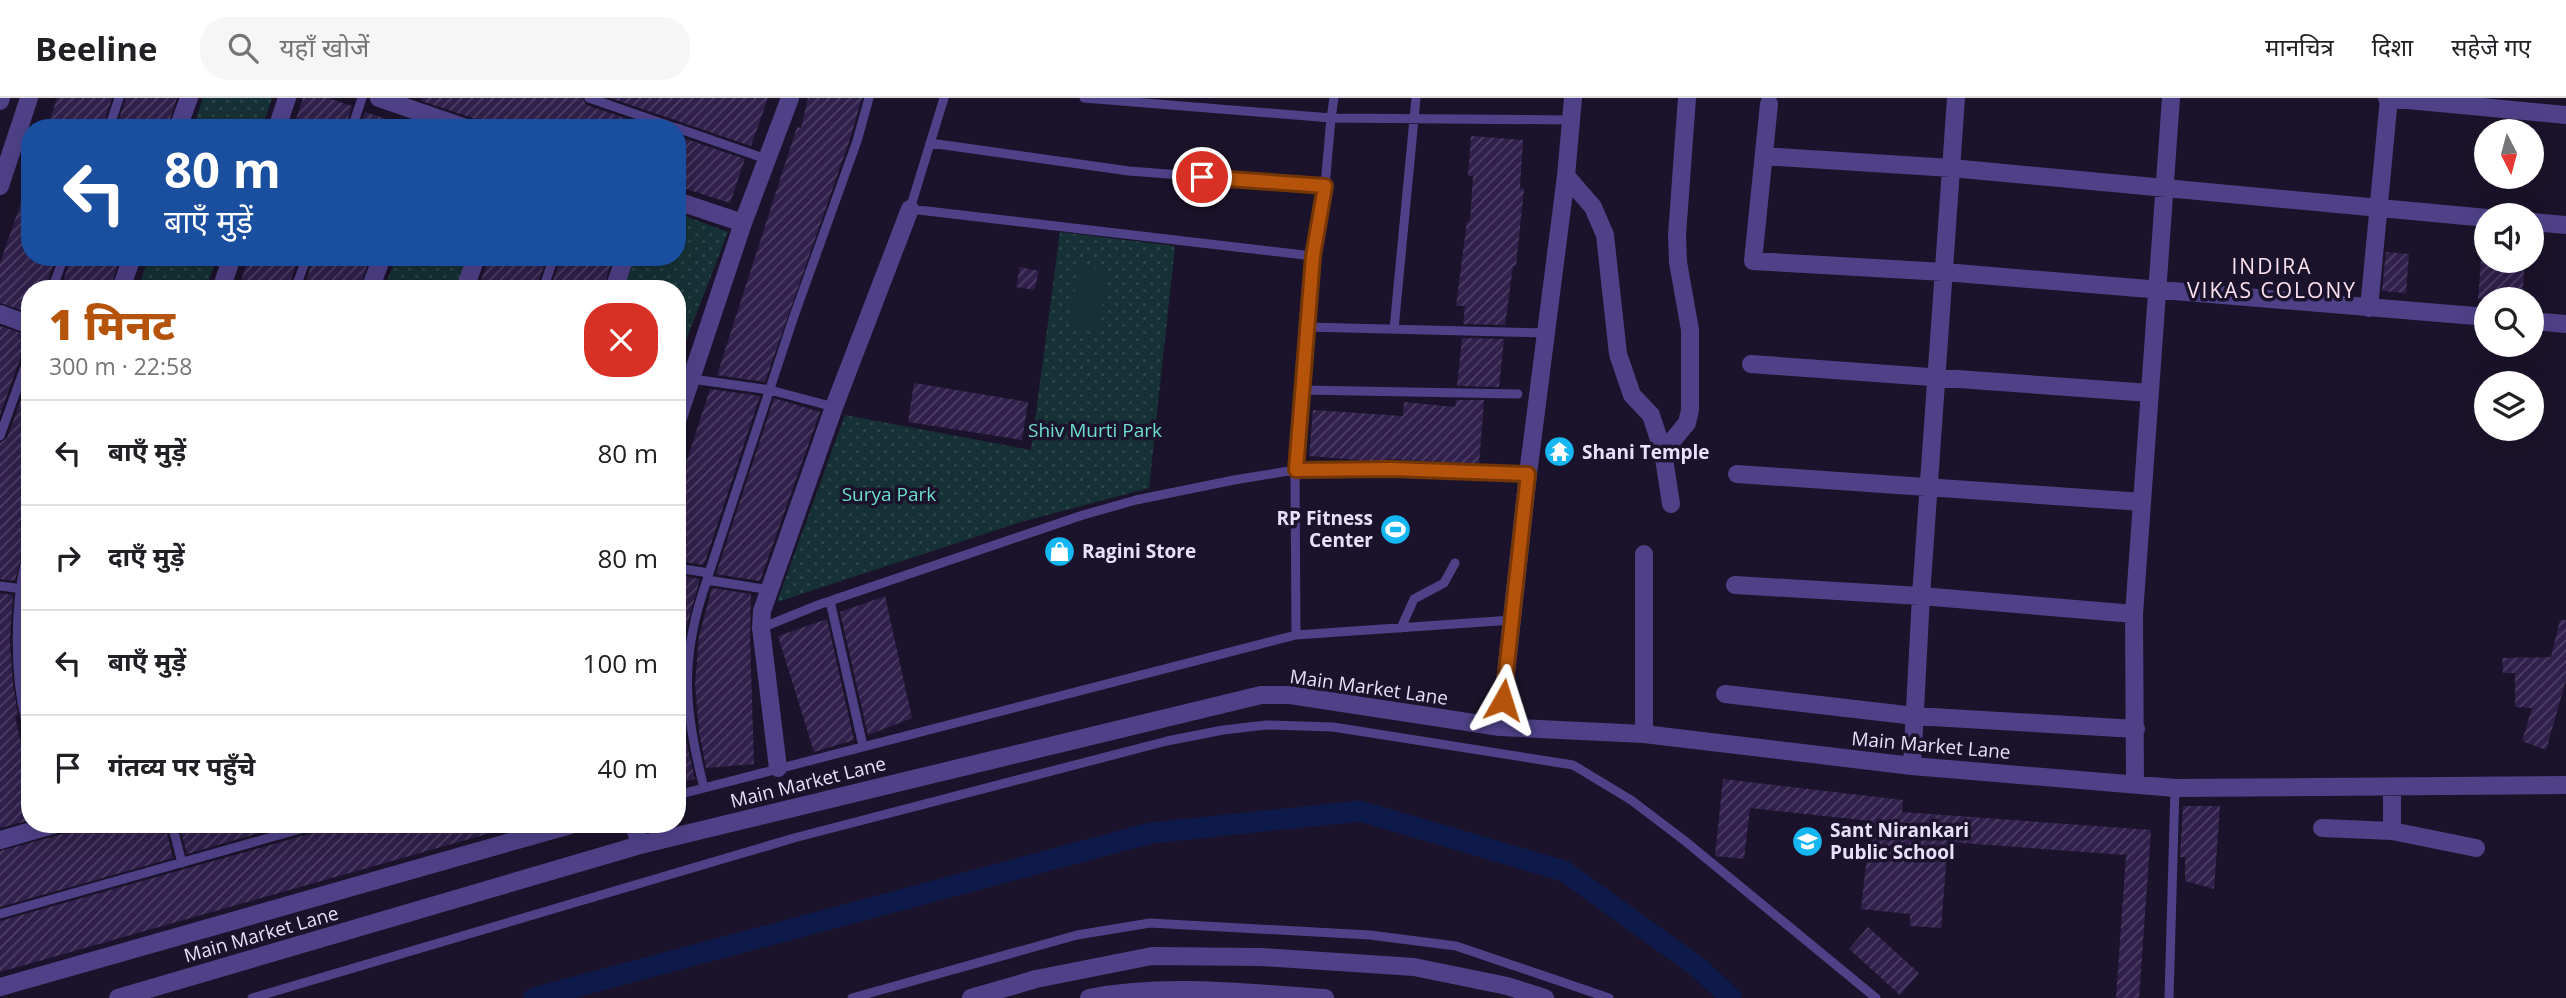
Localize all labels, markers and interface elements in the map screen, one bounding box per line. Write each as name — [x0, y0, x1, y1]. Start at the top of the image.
search box — [200, 17, 690, 80]
text: Beeline — [35, 26, 158, 71]
icon: search — [224, 29, 262, 67]
text: यहाँ खोजें — [280, 29, 369, 65]
text: मानचित्र — [2265, 30, 2334, 63]
text: दिशा — [2372, 30, 2413, 63]
text: सहेजे गए — [2451, 30, 2531, 63]
north arrow — [2474, 119, 2544, 189]
map controls — [2474, 119, 2544, 441]
text: 80 m — [164, 136, 281, 202]
icon: left — [49, 147, 140, 238]
pin — [1172, 147, 1232, 207]
icon: arrive — [1183, 158, 1221, 196]
text: बाएँ मुड़ें — [164, 199, 253, 242]
button: sound — [2474, 203, 2544, 273]
district label: INDIRA VIKAS COLONY — [2187, 252, 2357, 304]
button: search — [2474, 287, 2544, 357]
text: 1 मिनट — [49, 295, 175, 352]
button: close — [584, 303, 658, 377]
text: 300 m · 22:58 — [49, 350, 192, 382]
button: layers — [2474, 371, 2544, 441]
park label: Shiv Murti Park — [1028, 417, 1162, 443]
text: बाएँ मुड़ें — [108, 433, 186, 469]
icon: left — [49, 434, 87, 472]
text: 80 m — [597, 435, 658, 471]
temple icon: Shani Temple — [1542, 435, 1576, 469]
place label: Shani Temple — [1582, 439, 1710, 465]
park label: Surya Park — [842, 481, 936, 507]
place label: RP Fitness Center — [1277, 505, 1373, 553]
sports icon: RP Fitness Center — [1379, 512, 1413, 546]
shop icon: Ragini Store — [1042, 534, 1076, 568]
text: दाएँ मुड़ें — [108, 538, 185, 574]
place label: Ragini Store — [1082, 538, 1196, 564]
icon: right — [49, 539, 87, 577]
text: 80 m — [597, 540, 658, 576]
text: बाएँ मुड़ें — [108, 643, 186, 679]
icon: left — [49, 644, 87, 682]
text: 100 m — [583, 645, 658, 681]
street label: Main Market Lane — [1288, 663, 1450, 711]
position arrow — [1466, 663, 1540, 737]
street label: Main Market Lane — [1850, 725, 2012, 765]
text: गंतव्य पर पहुँचे — [108, 748, 255, 784]
icon: arrive — [49, 749, 87, 787]
text: 40 m — [597, 750, 658, 786]
street label: Main Market Lane — [727, 750, 889, 814]
place label: Sant Nirankari Public School — [1830, 817, 1969, 865]
school or university icon: Sant Nirankari Public School — [1790, 824, 1824, 858]
street label: Main Market Lane — [181, 900, 341, 968]

